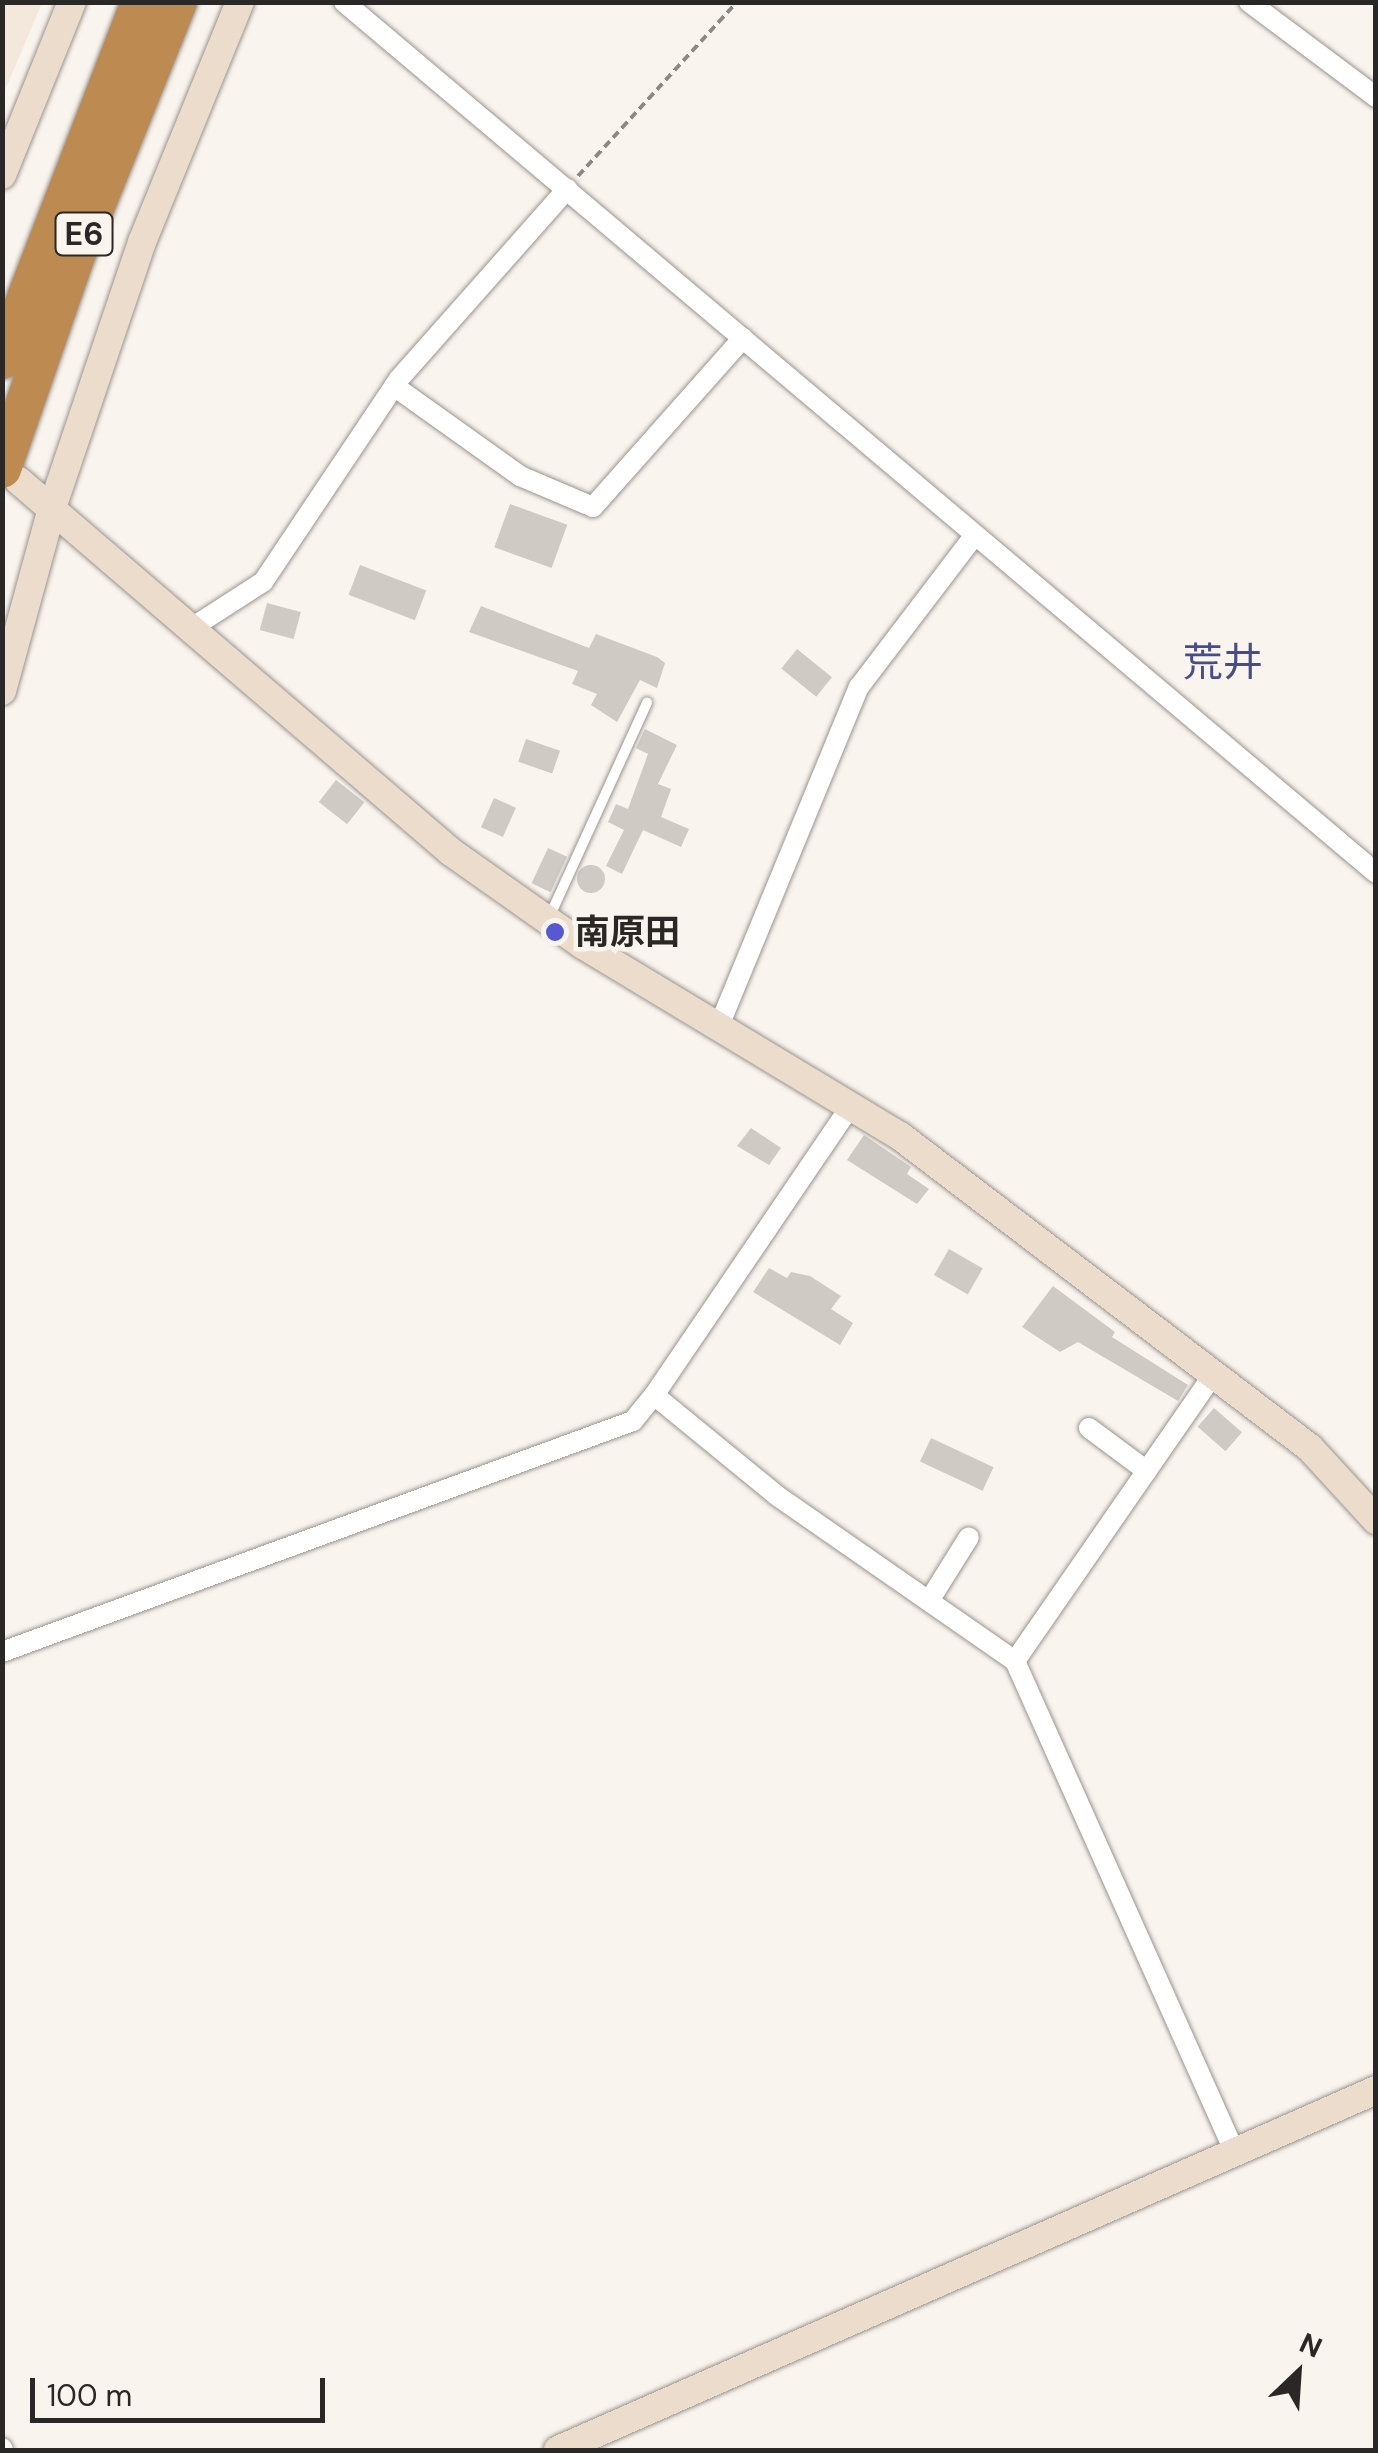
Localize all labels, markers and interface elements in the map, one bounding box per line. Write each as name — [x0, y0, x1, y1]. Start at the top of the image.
road number: E6 — [54, 207, 114, 261]
district label: 荒井 — [1183, 638, 1263, 686]
place label: 南原田 — [575, 911, 680, 953]
marker: 南原田 — [544, 921, 566, 943]
north arrow — [1248, 2323, 1348, 2423]
text: N — [1294, 2324, 1328, 2366]
scale bar — [35, 2358, 330, 2420]
text: 100 m — [47, 2376, 132, 2415]

